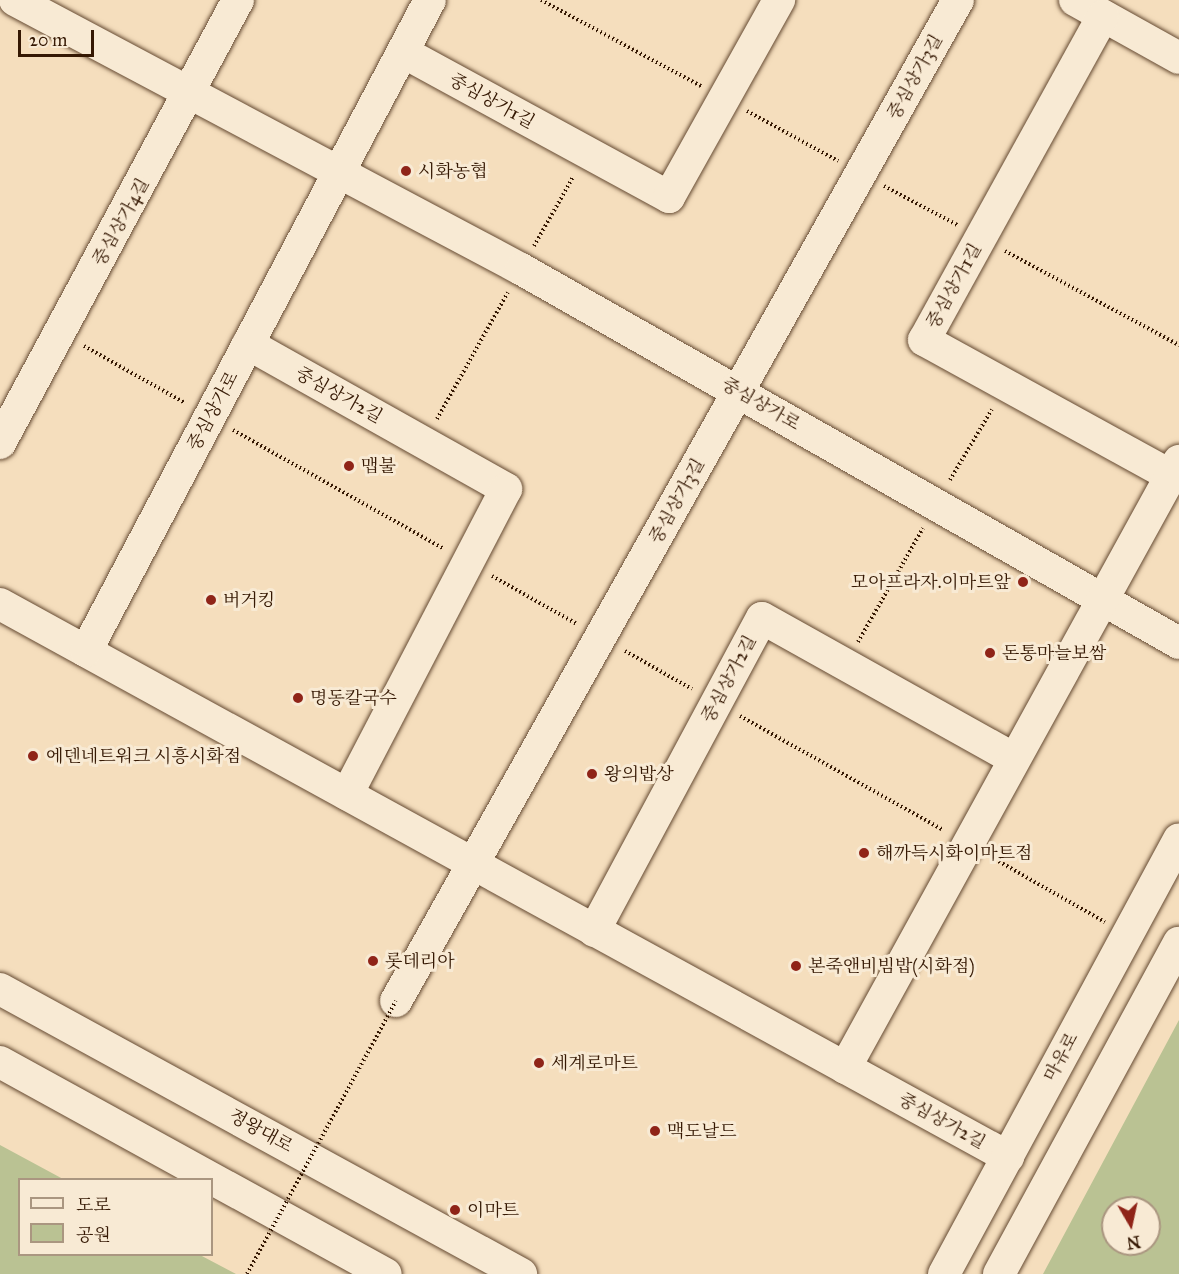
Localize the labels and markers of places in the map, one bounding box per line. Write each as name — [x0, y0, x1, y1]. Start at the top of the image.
place label: 시화농협 — [418, 160, 488, 182]
marker: 시화농협 — [399, 164, 413, 178]
place label: 맵불 — [361, 455, 396, 477]
marker: 맵불 — [342, 459, 356, 473]
place label: 모아프라자.이마트앞 — [851, 571, 1011, 593]
marker: 모아프라자.이마트앞 — [1016, 575, 1030, 589]
place label: 버거킹 — [223, 589, 275, 611]
marker: 버거킹 — [204, 593, 218, 607]
place label: 돈통마늘보쌈 — [1002, 642, 1106, 664]
marker: 돈통마늘보쌈 — [983, 646, 997, 660]
place label: 명동칼국수 — [310, 687, 397, 709]
marker: 명동칼국수 — [291, 691, 305, 705]
place label: 에덴네트워크 시흥시화점 — [46, 745, 241, 767]
marker: 에덴네트워크 시흥시화점 — [24, 747, 42, 765]
place label: 왕의밥상 — [604, 763, 674, 785]
marker: 왕의밥상 — [585, 767, 599, 781]
place label: 해까득시화이마트점 — [876, 842, 1032, 864]
marker: 해까득시화이마트점 — [857, 846, 871, 860]
place label: 롯데리아 — [385, 950, 455, 972]
marker: 롯데리아 — [366, 954, 380, 968]
place label: 본죽앤비빔밥(시화점) — [808, 955, 975, 977]
marker: 본죽앤비빔밥(시화점) — [789, 959, 803, 973]
place label: 세계로마트 — [551, 1052, 638, 1074]
marker: 세계로마트 — [532, 1056, 546, 1070]
place label: 맥도날드 — [667, 1120, 737, 1142]
marker: 맥도날드 — [648, 1124, 662, 1138]
place label: 이마트 — [467, 1199, 519, 1221]
marker: 이마트 — [448, 1203, 462, 1217]

